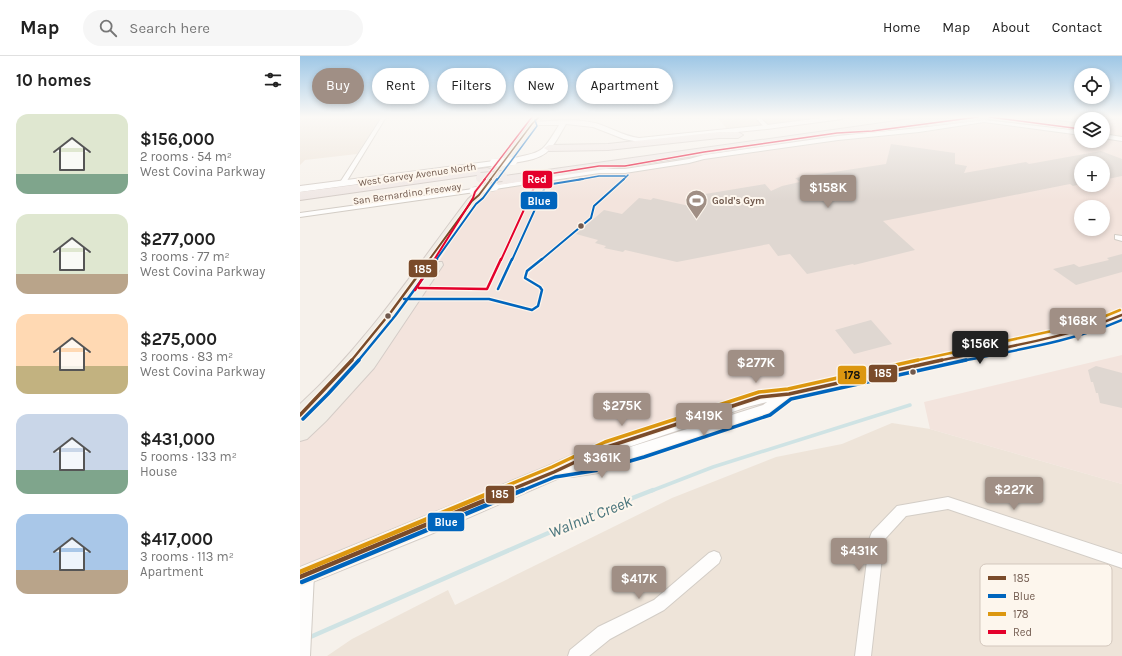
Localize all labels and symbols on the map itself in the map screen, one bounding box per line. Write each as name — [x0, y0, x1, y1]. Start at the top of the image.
street label: West Garvey Avenue North — [357, 161, 477, 189]
line badge: Red — [522, 170, 553, 189]
text: Red — [527, 173, 547, 186]
pin: $158K — [800, 175, 856, 209]
street label: San Bernardino Freeway — [352, 180, 462, 208]
sports icon: Gold's Gym — [683, 187, 709, 220]
line badge: Blue — [520, 191, 558, 210]
text: Blue — [527, 195, 551, 208]
place label: Gold's Gym — [712, 195, 765, 207]
unlabelled marker — [576, 221, 586, 231]
line badge: 185 — [408, 259, 438, 278]
text: 185 — [414, 263, 432, 276]
pin: $168K — [1050, 308, 1106, 342]
unlabelled marker — [383, 311, 393, 321]
pin: $156K — [952, 331, 1008, 365]
pin: $277K — [728, 350, 784, 384]
line badge: 185 — [868, 364, 898, 383]
line badge: 178 — [837, 365, 867, 385]
text: 185 — [874, 367, 892, 380]
unlabelled marker — [908, 367, 918, 377]
text: 178 — [844, 369, 860, 382]
pin: $275K — [594, 393, 650, 427]
pin: $419K — [676, 403, 732, 437]
pin: $361K — [574, 445, 630, 479]
pin: $227K — [986, 477, 1042, 511]
line badge: 185 — [485, 485, 515, 504]
text: 185 — [491, 488, 509, 501]
water label: Walnut Creek — [546, 491, 635, 542]
line badge: Blue — [427, 512, 465, 532]
text: Blue — [434, 516, 458, 529]
pin: $431K — [831, 538, 887, 572]
legend — [980, 564, 1112, 646]
pin: $417K — [611, 566, 667, 600]
text: 185 — [1013, 572, 1030, 585]
text: Blue — [1013, 590, 1036, 603]
text: 178 — [1013, 608, 1029, 621]
text: Red — [1013, 626, 1032, 639]

